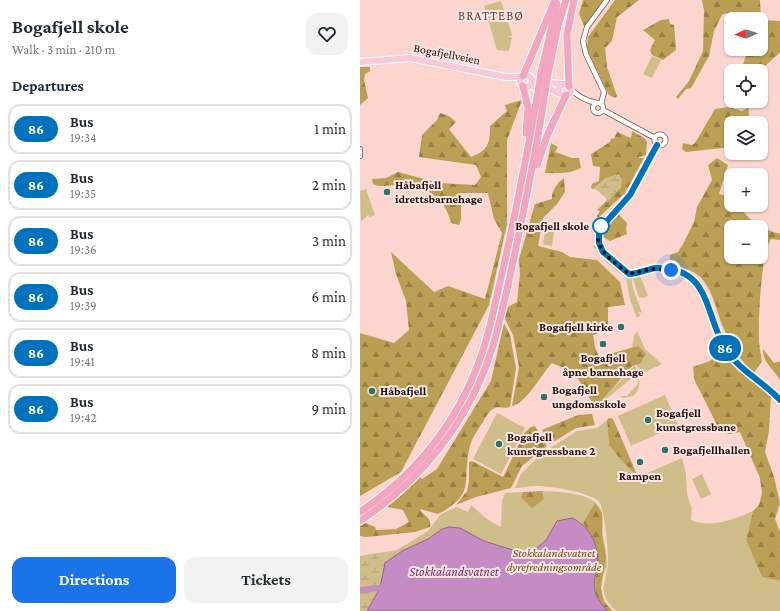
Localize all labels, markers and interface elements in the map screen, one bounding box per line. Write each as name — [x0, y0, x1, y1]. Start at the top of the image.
district label: BRATTEBØ — [458, 8, 524, 23]
north arrow — [724, 12, 768, 56]
map controls — [724, 12, 768, 264]
button: heart — [306, 13, 348, 55]
text: Bogafjell skole — [12, 16, 129, 37]
street label: Bogafjellveien — [413, 41, 482, 67]
text: Walk · 3 min · 210 m — [12, 42, 115, 57]
button: locate — [724, 64, 768, 108]
text: Departures — [12, 78, 84, 94]
text: Bus — [70, 114, 93, 130]
button: layers — [724, 116, 768, 160]
text: 86 — [28, 121, 44, 137]
text: 1 min — [314, 121, 346, 137]
text: 19:34 — [70, 130, 97, 145]
button: + — [724, 168, 768, 212]
text: Bus — [70, 170, 93, 186]
text: 86 — [28, 177, 44, 193]
text: 2 min — [312, 177, 346, 193]
place label: Håbafjell idrettsbarnehage — [395, 178, 483, 206]
text: 19:35 — [70, 186, 96, 201]
marker: Håbafjell idrettsbarnehage — [382, 187, 392, 197]
marker: Bogafjell skole — [592, 217, 610, 235]
place label: Bogafjell skole — [515, 219, 589, 233]
button: − — [724, 220, 768, 264]
text: Bus — [70, 226, 93, 242]
text: 86 — [28, 233, 44, 249]
text: 3 min — [312, 233, 346, 249]
text: 19:36 — [70, 242, 97, 257]
your location — [661, 260, 681, 280]
text: Bus — [70, 282, 93, 298]
text: 86 — [28, 289, 44, 305]
text: 6 min — [312, 289, 346, 305]
text: 19:39 — [70, 298, 97, 313]
place label: Bogafjell kirke — [539, 320, 613, 334]
marker: Bogafjell kirke — [616, 322, 626, 332]
line badge: 86 — [707, 335, 743, 361]
text: Bus — [70, 338, 93, 354]
marker: Bogafjell åpne barnehage — [598, 339, 608, 349]
text: 86 — [717, 340, 733, 356]
text: 86 — [28, 345, 44, 361]
text: 8 min — [311, 345, 346, 361]
place label: Bogafjell åpne barnehage — [562, 351, 644, 379]
text: 19:41 — [70, 354, 95, 369]
place label: Bogafjell ungdomsskole — [552, 383, 627, 411]
place label: Håbafjell — [380, 384, 427, 398]
marker: Håbafjell — [367, 386, 377, 396]
marker: Bogafjell ungdomsskole — [539, 392, 549, 402]
text: Bus — [70, 394, 93, 410]
text: 86 — [28, 401, 44, 417]
text: 9 min — [312, 401, 346, 417]
place label: Bogafjell kunstgressbane — [656, 406, 736, 434]
text: 19:42 — [70, 410, 97, 425]
marker: Bogafjell kunstgressbane — [643, 415, 653, 425]
place label: Bogafjell kunstgressbane 2 — [507, 430, 595, 458]
marker: Bogafjell kunstgressbane 2 — [494, 439, 504, 449]
place label: Bogafjellhallen — [673, 443, 750, 457]
marker: Bogafjellhallen — [660, 445, 670, 455]
marker: Rampen — [635, 457, 645, 467]
place label: Rampen — [619, 469, 661, 483]
park label: Stokkalandsvatnet dyrefredningsområde — [507, 546, 602, 574]
button: Directions — [12, 557, 176, 603]
button: Tickets — [184, 557, 348, 603]
water label: Stokkalandsvatnet — [409, 564, 499, 579]

